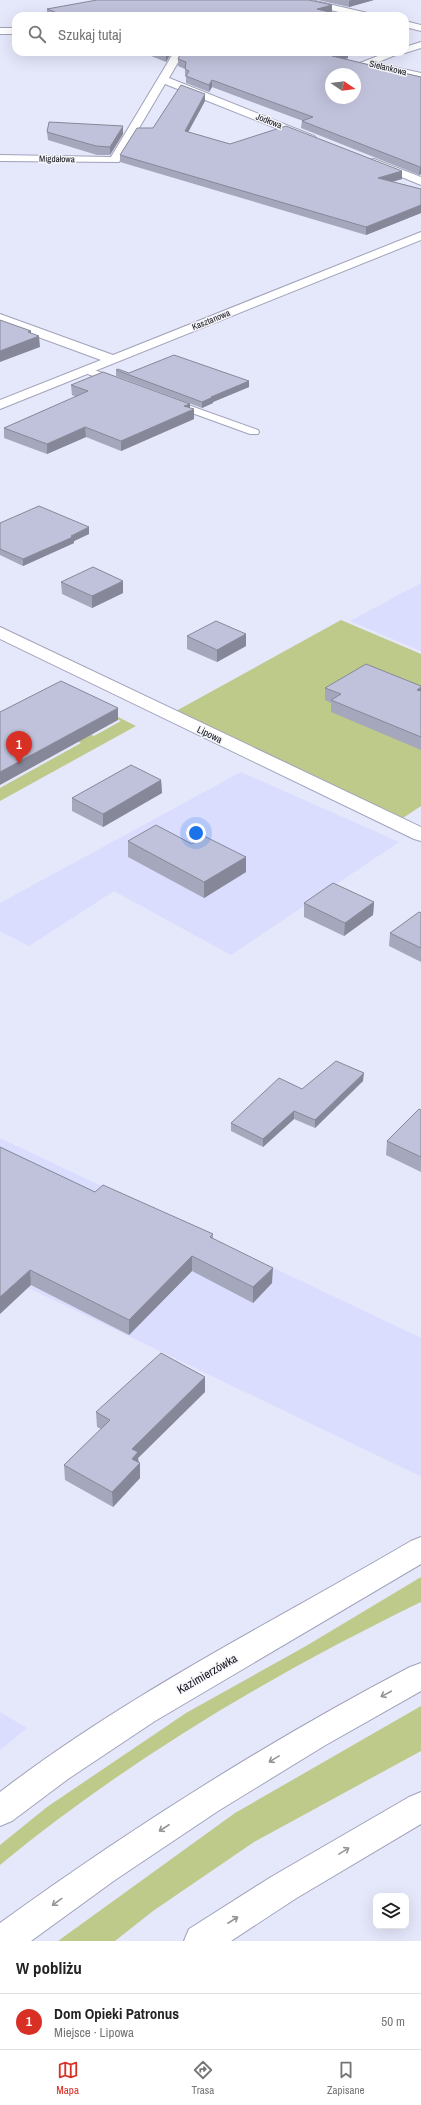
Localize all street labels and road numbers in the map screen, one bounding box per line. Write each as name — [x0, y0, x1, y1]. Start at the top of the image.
street label: Sielankowa — [368, 58, 408, 78]
street label: Jodłowa — [254, 111, 284, 131]
street label: Migdałowa — [39, 153, 75, 165]
street label: Kasztanowa — [190, 307, 232, 333]
street label: Lipowa — [195, 723, 225, 746]
street label: Kazimierzówka — [174, 1650, 241, 1698]

